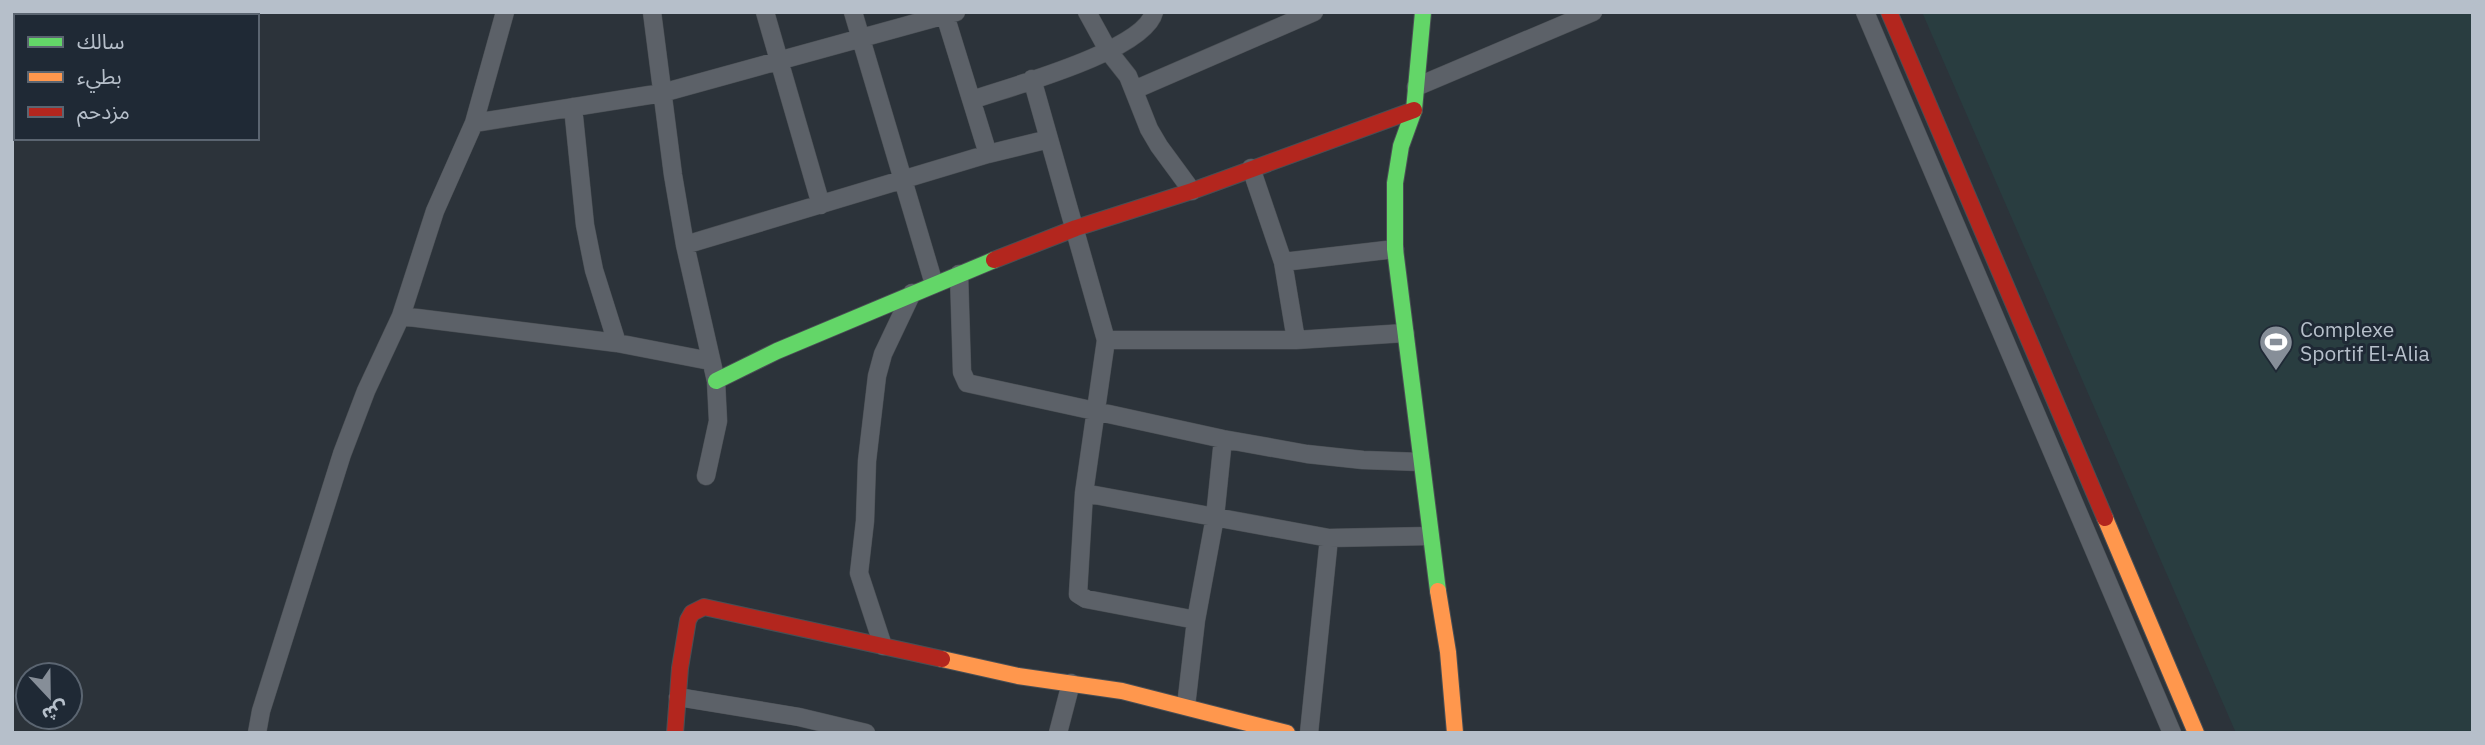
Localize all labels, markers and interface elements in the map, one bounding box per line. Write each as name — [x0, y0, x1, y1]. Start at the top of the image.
legend — [14, 14, 259, 140]
text: سالك — [77, 27, 124, 55]
text: بطيء — [77, 62, 122, 93]
text: مزدحم — [77, 97, 130, 127]
place label: Complexe Sportif El-Alia — [2300, 315, 2430, 367]
sports icon: Complexe Sportif El-Alia — [2257, 323, 2295, 372]
north arrow — [14, 661, 84, 731]
text: ش — [39, 696, 72, 728]

